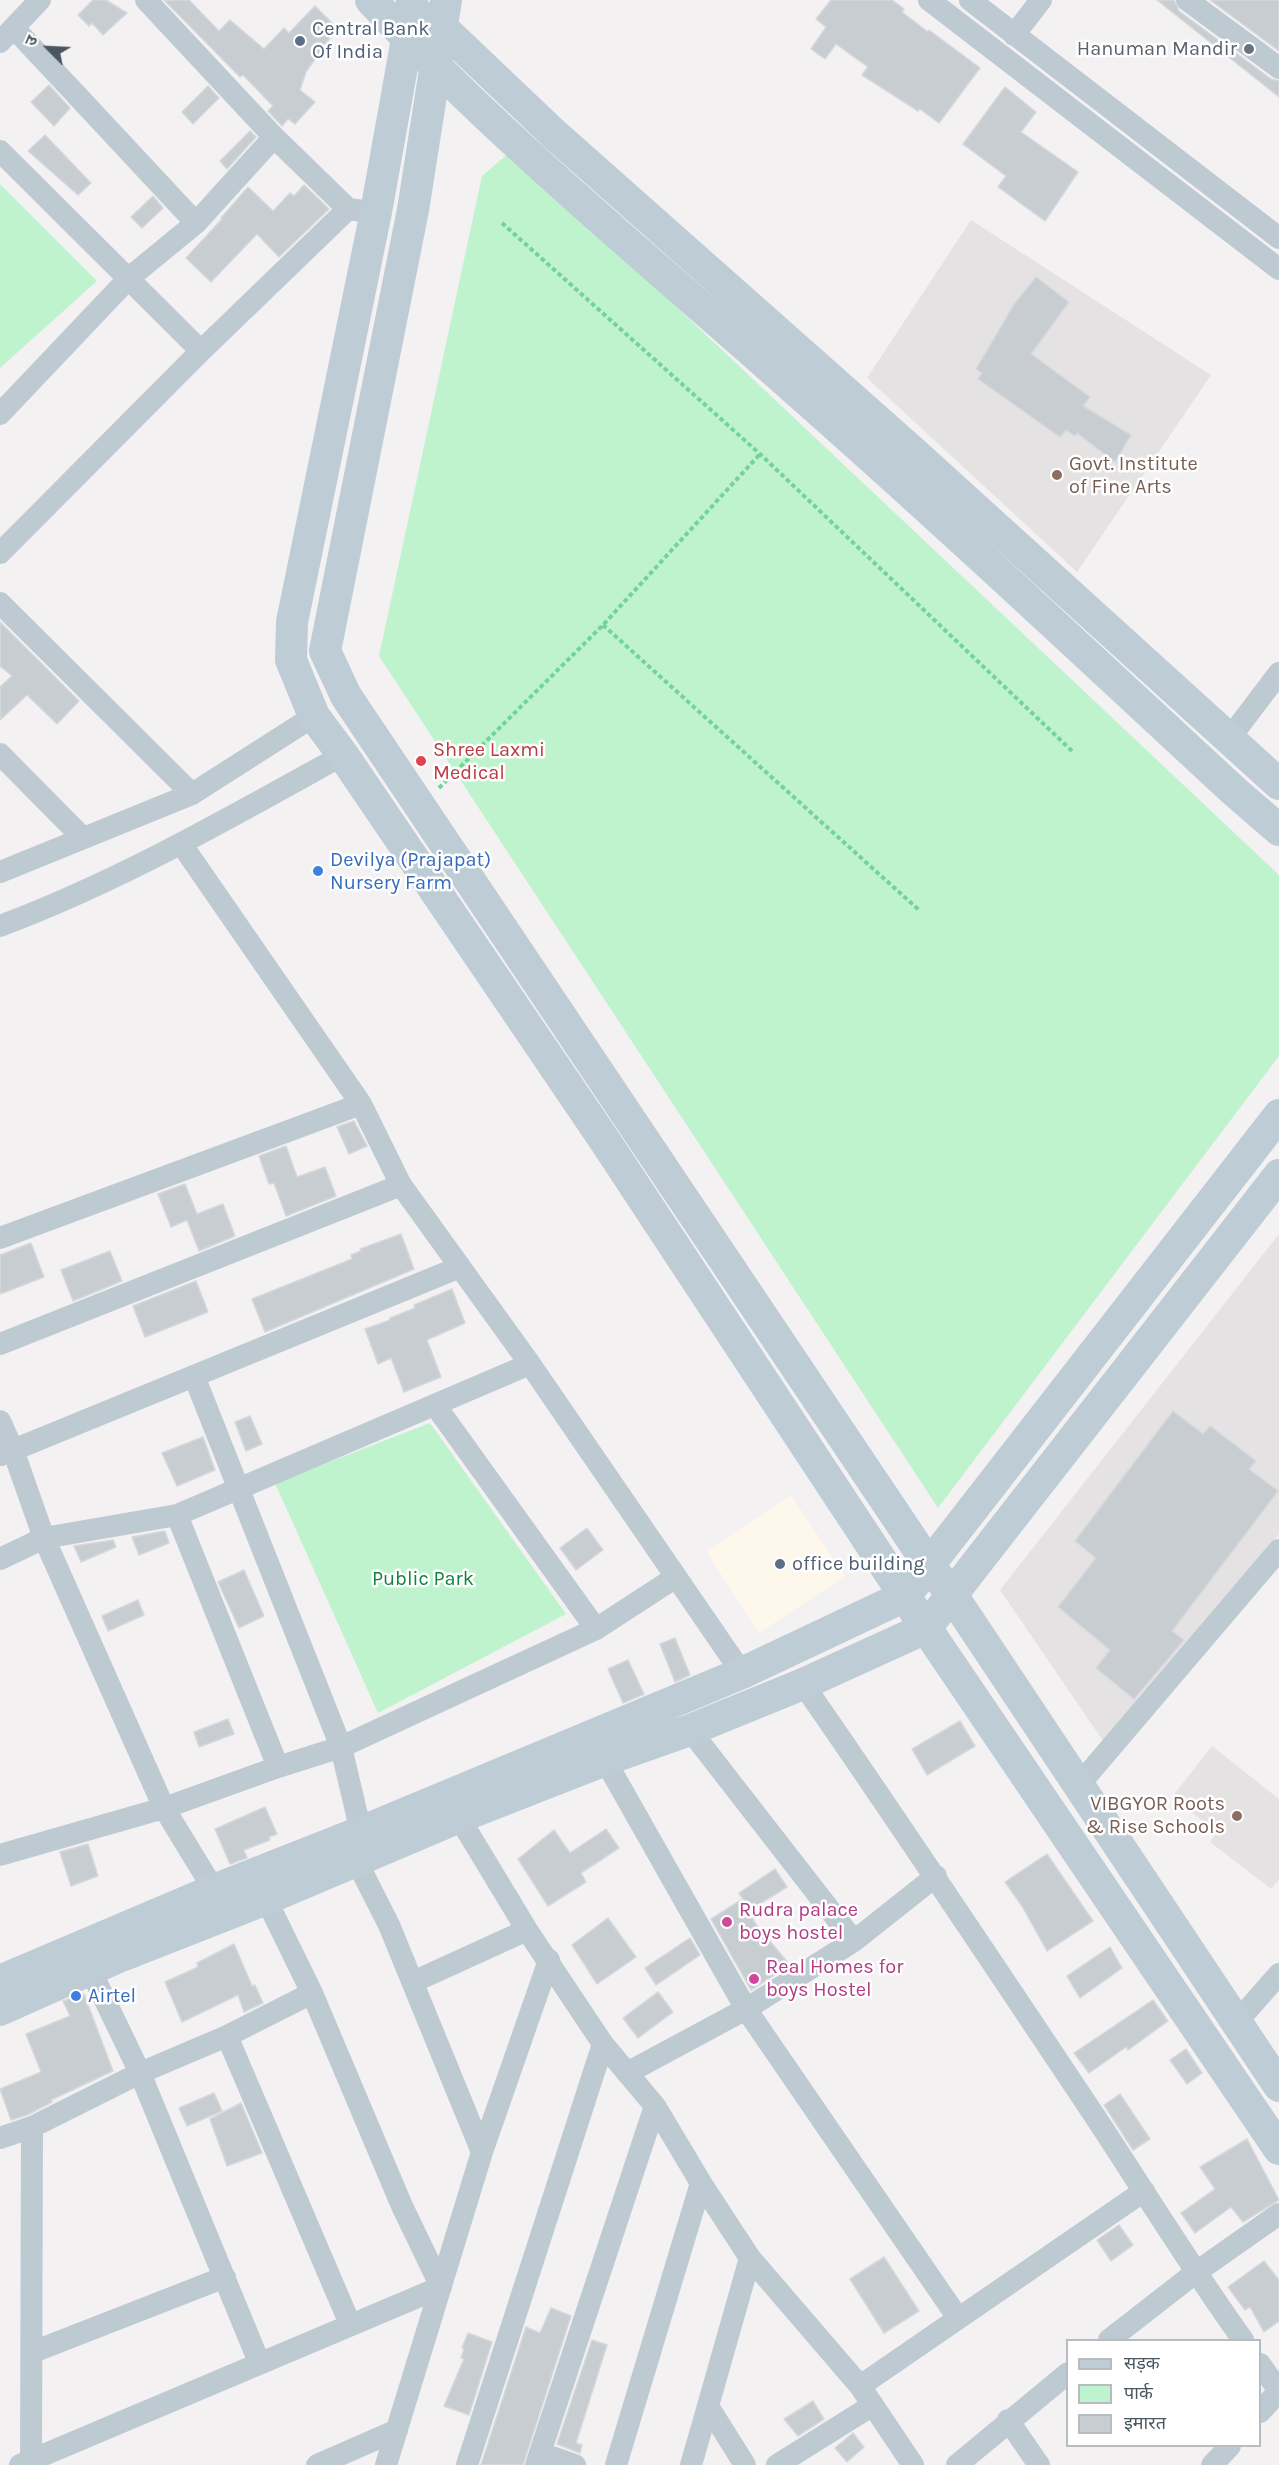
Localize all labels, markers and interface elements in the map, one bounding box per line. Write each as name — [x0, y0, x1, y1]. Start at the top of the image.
place label: Central Bank Of India — [312, 17, 429, 64]
north arrow — [18, 18, 78, 78]
text: उ — [21, 32, 42, 49]
marker: Central Bank Of India — [293, 34, 307, 48]
place label: Hanuman Mandir — [1077, 37, 1237, 61]
marker: Hanuman Mandir — [1242, 42, 1256, 56]
place label: Govt. Institute of Fine Arts — [1069, 452, 1198, 499]
marker: Govt. Institute of Fine Arts — [1050, 468, 1064, 482]
place label: Shree Laxmi Medical — [433, 738, 545, 785]
marker: Shree Laxmi Medical — [414, 754, 428, 768]
place label: Devilya (Prajapat) Nursery Farm — [330, 848, 491, 895]
marker: Devilya (Prajapat) Nursery Farm — [311, 864, 325, 878]
place label: office building — [792, 1552, 925, 1576]
marker: office building — [773, 1557, 787, 1571]
park label: Public Park — [372, 1567, 474, 1591]
place label: VIBGYOR Roots & Rise Schools — [1086, 1792, 1225, 1839]
marker: VIBGYOR Roots & Rise Schools — [1230, 1809, 1244, 1823]
place label: Rudra palace boys hostel — [739, 1898, 858, 1945]
marker: Rudra palace boys hostel — [720, 1915, 734, 1929]
place label: Real Homes for boys Hostel — [766, 1955, 903, 2002]
marker: Real Homes for boys Hostel — [747, 1972, 761, 1986]
place label: Airtel — [88, 1984, 136, 2008]
marker: Airtel — [69, 1989, 83, 2003]
legend — [1066, 2339, 1261, 2447]
text: सड़क — [1124, 2352, 1160, 2374]
text: पार्क — [1124, 2382, 1153, 2404]
text: इमारत — [1124, 2412, 1166, 2434]

